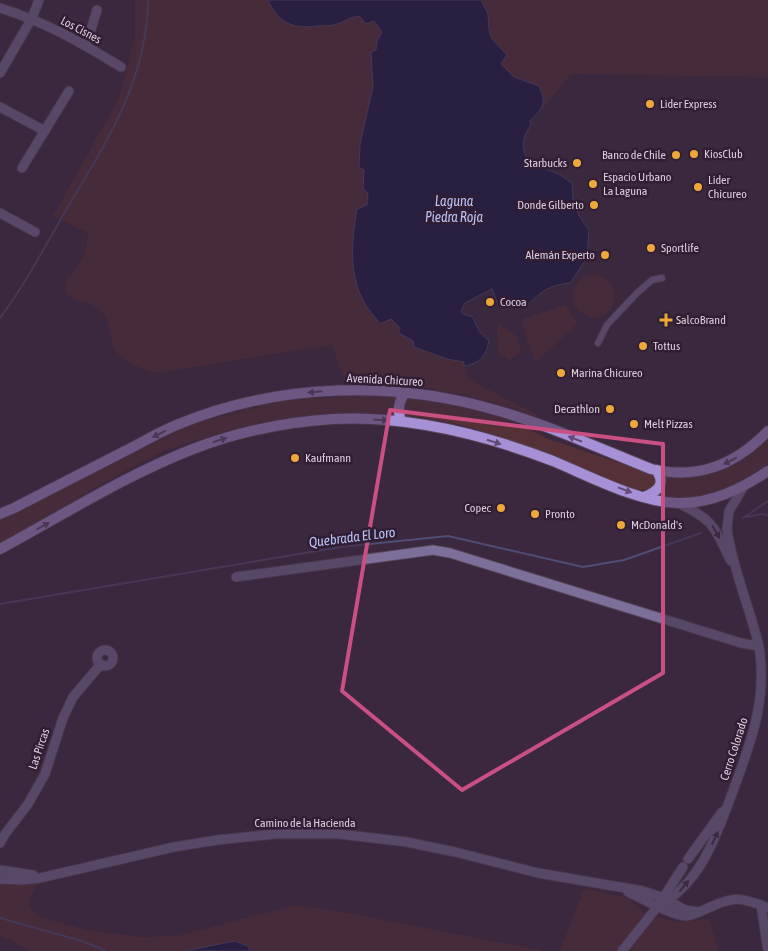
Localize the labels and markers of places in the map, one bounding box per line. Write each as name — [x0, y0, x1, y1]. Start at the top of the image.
place label: Lider Express — [660, 97, 717, 111]
marker: Lider Express — [644, 98, 656, 110]
place label: KiosClub — [704, 147, 743, 161]
place label: Banco de Chile — [602, 148, 666, 162]
marker: KiosClub — [688, 148, 700, 160]
marker: Banco de Chile — [670, 149, 682, 161]
place label: Starbucks — [524, 156, 567, 170]
marker: Starbucks — [571, 157, 583, 169]
place label: Espacio Urbano La Laguna — [603, 170, 672, 198]
place label: Lider Chicureo — [708, 173, 747, 201]
marker: Espacio Urbano La Laguna — [587, 178, 599, 190]
marker: Lider Chicureo — [692, 181, 704, 193]
place label: Donde Gilberto — [517, 198, 584, 212]
marker: Donde Gilberto — [588, 199, 600, 211]
place label: Sportlife — [661, 241, 699, 255]
marker: Sportlife — [645, 242, 657, 254]
place label: Alemán Experto — [525, 248, 595, 262]
marker: Alemán Experto — [599, 249, 611, 261]
place label: Cocoa — [500, 295, 527, 309]
marker: Cocoa — [484, 296, 496, 308]
place label: SalcoBrand — [676, 313, 726, 327]
marker: SalcoBrand — [660, 314, 672, 326]
place label: Tottus — [653, 339, 680, 353]
marker: Tottus — [637, 340, 649, 352]
place label: Marina Chicureo — [571, 366, 643, 380]
marker: Marina Chicureo — [555, 367, 567, 379]
place label: Decathlon — [554, 402, 600, 416]
marker: Decathlon — [604, 403, 616, 415]
place label: Melt Pizzas — [644, 417, 693, 431]
marker: Melt Pizzas — [628, 418, 640, 430]
place label: Kaufmann — [305, 451, 351, 465]
marker: Kaufmann — [289, 452, 301, 464]
place label: Copec — [464, 501, 492, 515]
marker: Copec — [495, 502, 507, 514]
place label: Pronto — [545, 507, 575, 521]
marker: Pronto — [529, 508, 541, 520]
place label: McDonald's — [631, 518, 682, 532]
marker: McDonald's — [615, 519, 627, 531]

